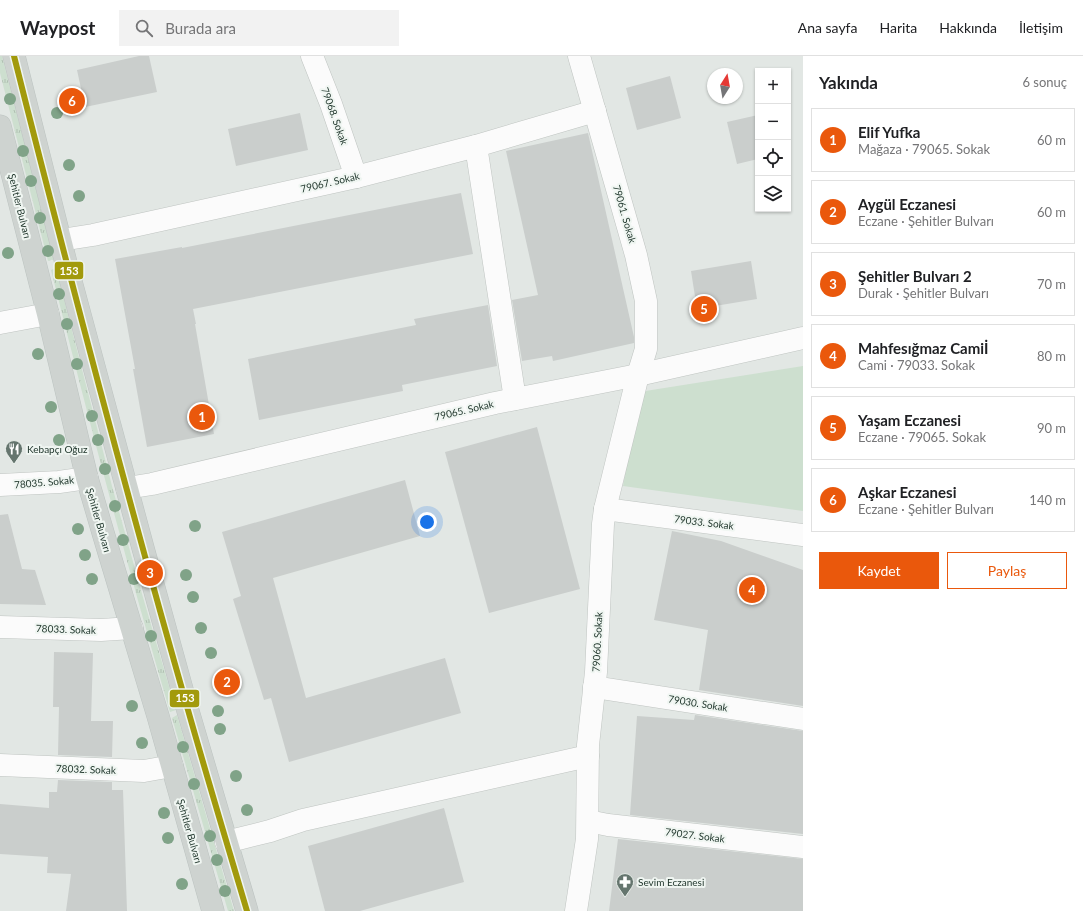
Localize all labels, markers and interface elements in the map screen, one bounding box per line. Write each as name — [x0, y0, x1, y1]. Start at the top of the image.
search box — [119, 10, 399, 46]
text: Waypost — [20, 16, 95, 39]
icon: search — [133, 17, 155, 39]
text: Burada ara — [165, 19, 236, 37]
text: Ana sayfa — [798, 19, 857, 36]
text: Harita — [879, 19, 917, 36]
text: Hakkında — [939, 19, 997, 36]
text: İletişim — [1019, 19, 1063, 36]
north arrow — [707, 68, 743, 104]
map controls — [755, 68, 791, 212]
button: + — [755, 68, 791, 104]
text: Yakında — [819, 72, 878, 93]
text: 6 sonuç — [1022, 74, 1067, 90]
pin: 6 — [59, 86, 85, 116]
street label: 79068. Sokak — [319, 86, 351, 147]
button: − — [755, 104, 791, 140]
text: Elif Yufka — [858, 123, 920, 141]
text: 1 — [829, 132, 837, 148]
text: 60 m — [1037, 132, 1066, 148]
button: locate — [755, 140, 791, 176]
text: Mağaza · 79065. Sokak — [858, 141, 990, 157]
street label: 79067. Sokak — [299, 169, 362, 195]
street label: Şehitler Bulvarı — [6, 172, 34, 240]
button: layers — [755, 176, 791, 212]
street label: 79061. Sokak — [611, 183, 639, 245]
text: Aygül Eczanesi — [858, 195, 956, 213]
text: 2 — [829, 204, 837, 220]
text: 60 m — [1037, 204, 1066, 220]
text: Eczane · Şehitler Bulvarı — [858, 213, 994, 229]
line badge: 153 — [54, 261, 84, 280]
text: 153 — [59, 264, 79, 277]
text: Şehitler Bulvarı 2 — [858, 267, 972, 285]
text: 3 — [829, 276, 837, 292]
text: 70 m — [1037, 276, 1066, 292]
text: Durak · Şehitler Bulvarı — [858, 285, 989, 301]
pin: 5 — [691, 294, 717, 324]
text: Mahfesığmaz Camiİ — [858, 339, 988, 357]
text: 4 — [829, 348, 837, 364]
text: 80 m — [1037, 348, 1066, 364]
text: Cami · 79033. Sokak — [858, 357, 975, 373]
street label: 79065. Sokak — [433, 397, 496, 423]
pin: 1 — [189, 402, 215, 432]
text: Yaşam Eczanesi — [858, 411, 961, 429]
text: 5 — [829, 420, 837, 436]
text: 90 m — [1037, 420, 1066, 436]
text: Eczane · 79065. Sokak — [858, 429, 986, 445]
restaurant icon: Kebapçı Oğuz — [4, 439, 24, 464]
place label: Kebapçı Oğuz — [27, 443, 88, 455]
street label: 78035. Sokak — [14, 473, 75, 491]
text: Aşkar Eczanesi — [858, 483, 956, 501]
street label: Şehitler Bulvarı — [84, 487, 114, 553]
text: 6 — [829, 492, 837, 508]
text: 140 m — [1029, 492, 1066, 508]
text: Eczane · Şehitler Bulvarı — [858, 501, 994, 517]
your location — [417, 512, 437, 532]
street label: 79033. Sokak — [673, 512, 735, 532]
button: Kaydet — [819, 552, 939, 589]
button: Paylaş — [947, 552, 1067, 589]
pin: 3 — [137, 558, 163, 588]
pin: 4 — [739, 575, 765, 605]
street label: 79060. Sokak — [589, 611, 605, 672]
street label: 78033. Sokak — [36, 622, 97, 636]
pin: 2 — [214, 667, 240, 697]
line badge: 153 — [169, 689, 200, 708]
text: 153 — [175, 691, 195, 704]
street label: 79030. Sokak — [667, 692, 730, 714]
street label: 78032. Sokak — [56, 762, 117, 776]
street label: Şehitler Bulvarı — [175, 798, 205, 864]
street label: 79027. Sokak — [664, 825, 726, 845]
pharmacy icon: Sevim Eczanesi — [615, 872, 635, 897]
place label: Sevim Eczanesi — [638, 876, 704, 888]

